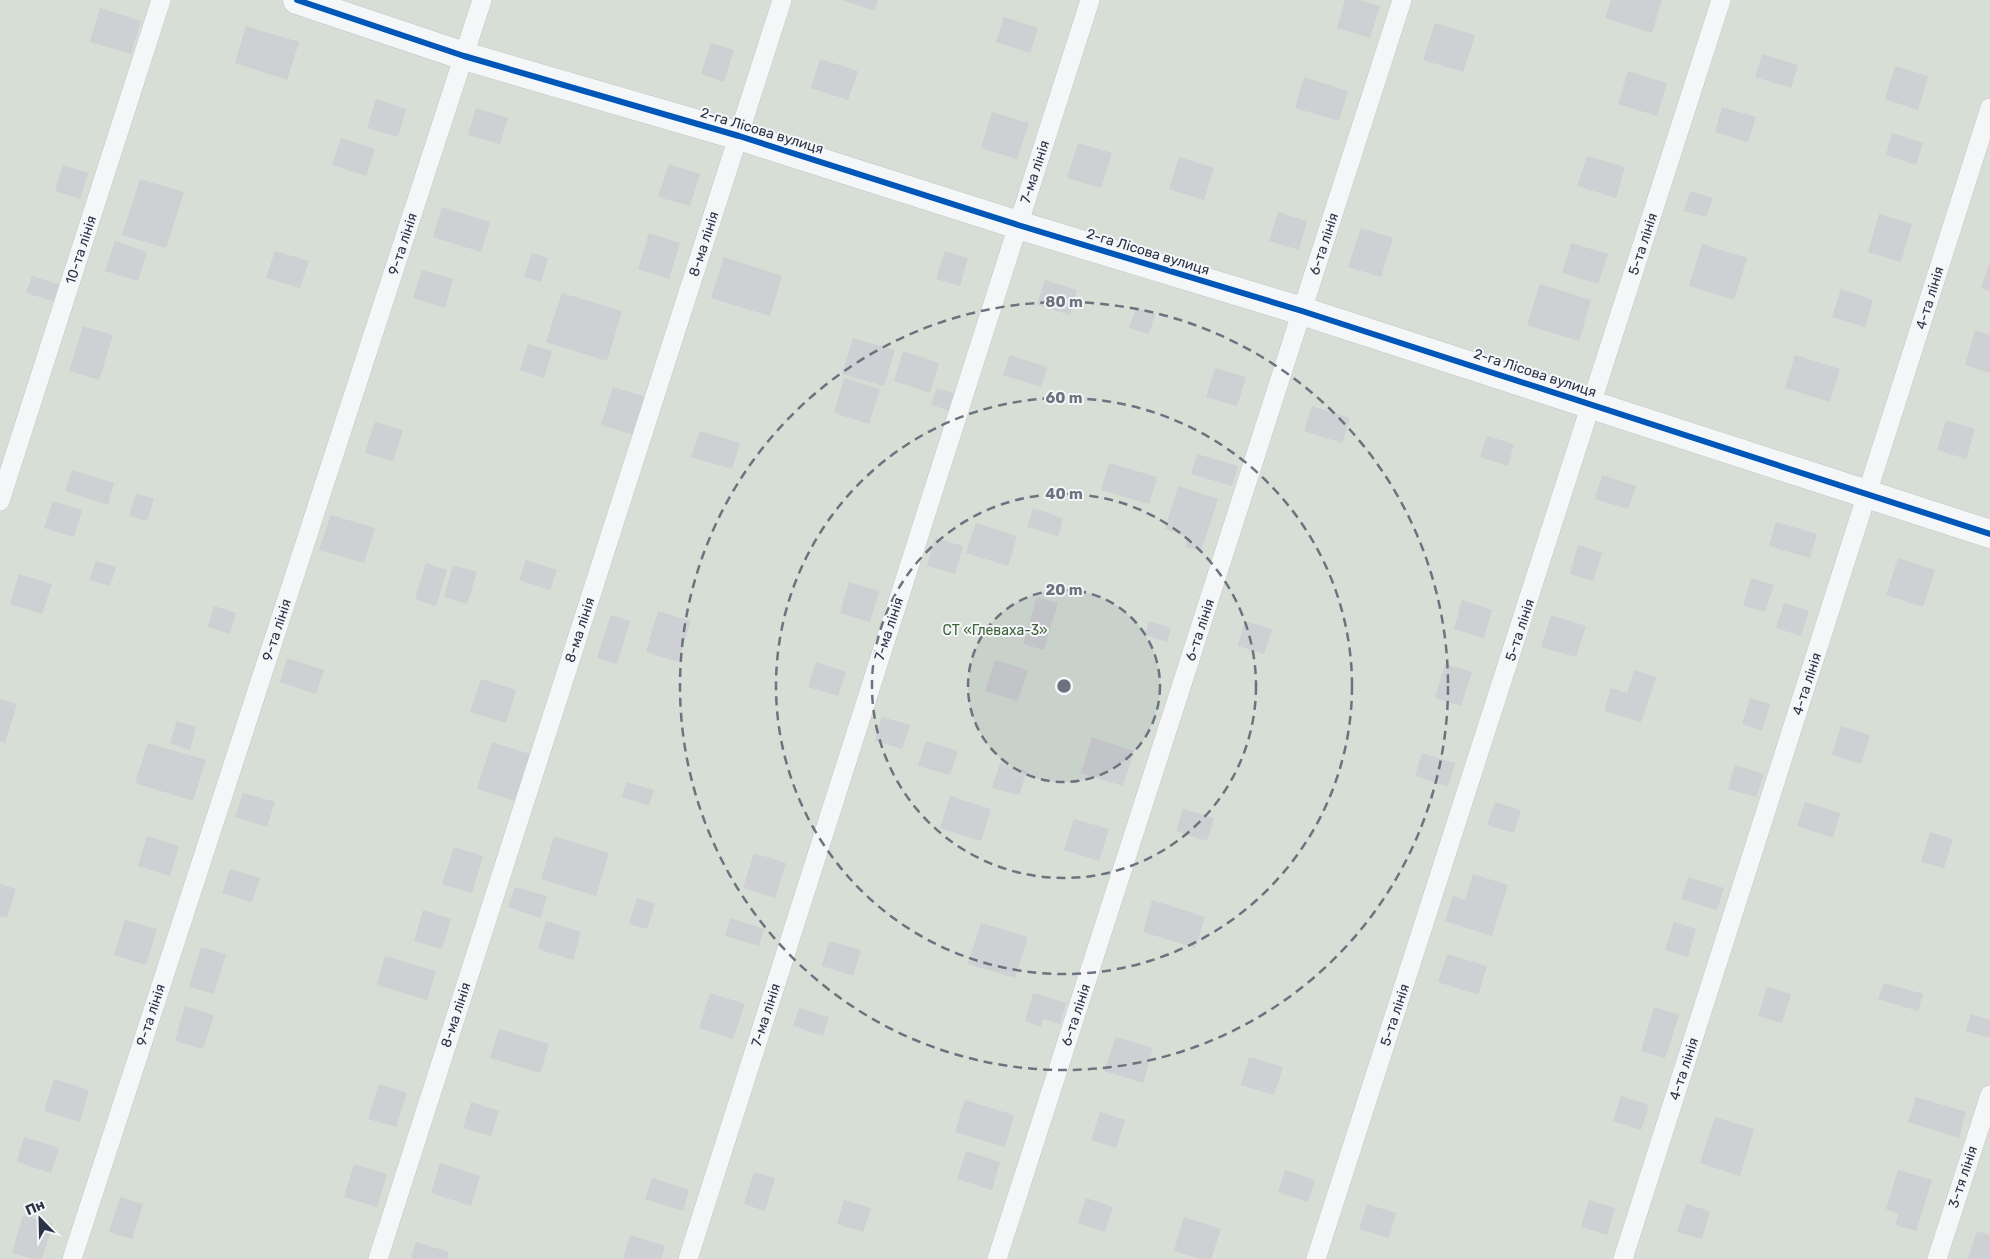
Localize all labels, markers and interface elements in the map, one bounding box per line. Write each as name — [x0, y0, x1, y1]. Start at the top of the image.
street label: 2-га Лісова вулиця — [698, 104, 826, 158]
street label: 7-ма лінія — [1017, 138, 1053, 206]
street label: 8-ма лінія — [685, 209, 723, 279]
street label: 9-та лінія — [385, 211, 421, 277]
street label: 6-та лінія — [1306, 211, 1342, 277]
street label: 5-та лінія — [1625, 211, 1661, 277]
street label: 10-та лінія — [62, 214, 100, 286]
street label: 2-га Лісова вулиця — [1084, 225, 1212, 279]
street label: 4-та лінія — [1912, 265, 1948, 331]
text: 80 m — [1045, 293, 1083, 311]
street label: 2-га Лісова вулиця — [1472, 345, 1598, 401]
text: 60 m — [1046, 389, 1082, 407]
text: 40 m — [1045, 485, 1083, 503]
text: 20 m — [1046, 581, 1082, 599]
street label: 8-ма лінія — [561, 595, 599, 665]
street label: 7-ма лінія — [871, 595, 907, 663]
street label: 9-та лінія — [259, 597, 295, 663]
street label: 6-та лінія — [1182, 597, 1218, 663]
street label: 5-та лінія — [1502, 597, 1538, 663]
park label: СТ «Глеваха-3» — [942, 622, 1048, 639]
street label: 4-та лінія — [1789, 651, 1825, 717]
centre of rings — [1055, 677, 1073, 695]
street label: 8-ма лінія — [437, 980, 475, 1050]
street label: 7-ма лінія — [748, 981, 784, 1049]
street label: 9-та лінія — [133, 982, 169, 1048]
street label: 6-та лінія — [1058, 982, 1094, 1048]
street label: 5-та лінія — [1377, 982, 1413, 1048]
street label: 4-та лінія — [1666, 1036, 1702, 1102]
street label: 3-тя лінія — [1945, 1144, 1981, 1210]
north arrow — [15, 1194, 65, 1244]
text: Пн — [23, 1196, 47, 1219]

